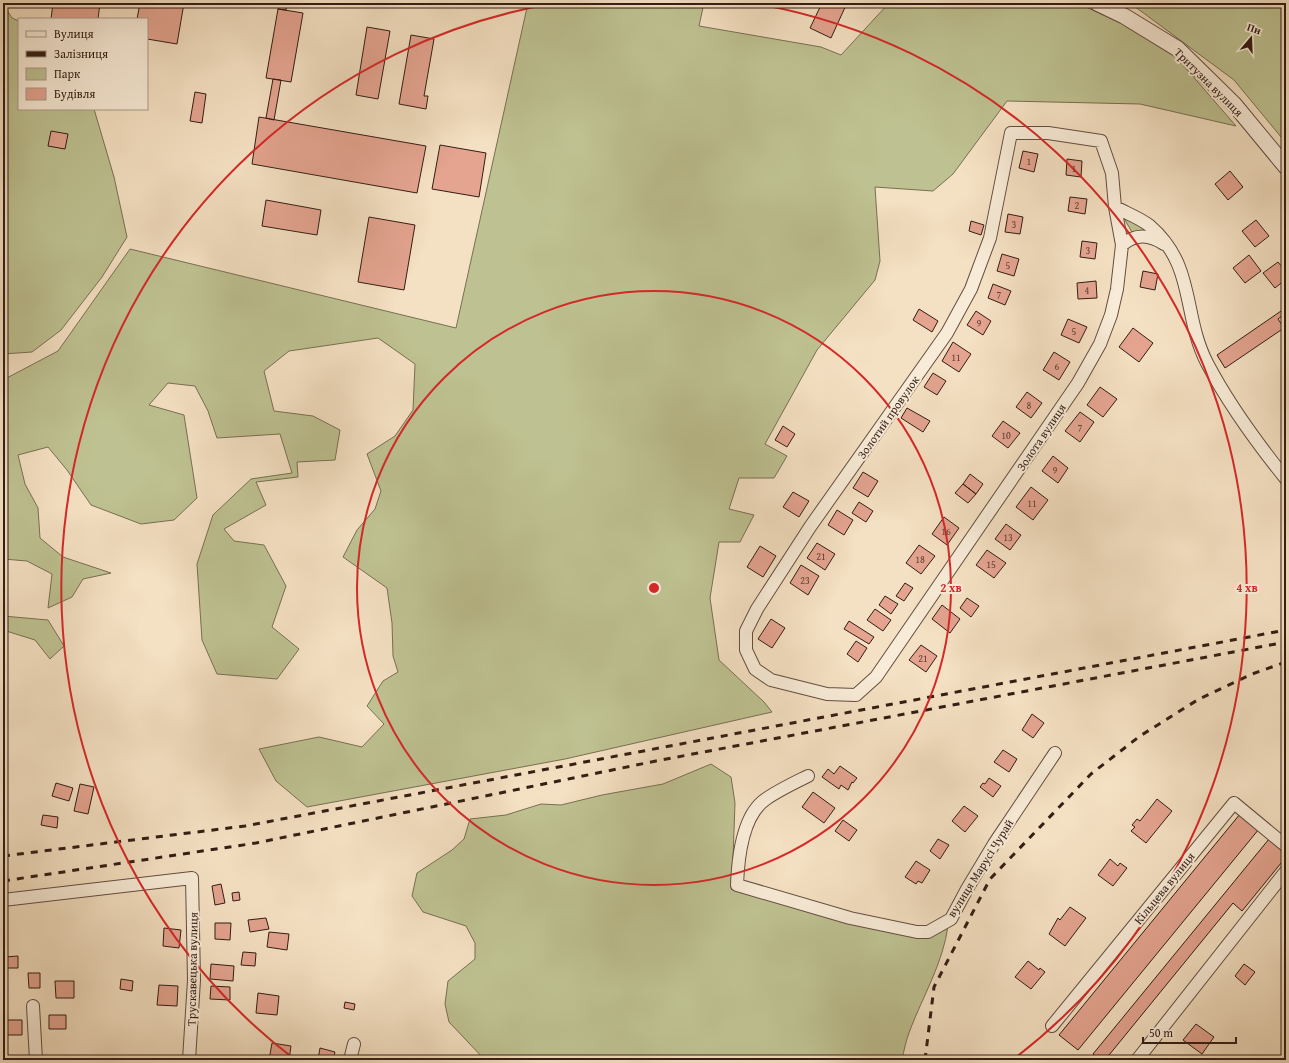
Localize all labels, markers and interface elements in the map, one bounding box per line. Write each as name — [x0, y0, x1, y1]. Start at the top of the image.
legend — [18, 18, 148, 110]
north arrow — [1231, 18, 1271, 58]
text: Пн — [1245, 19, 1264, 38]
text: Вулиця — [54, 25, 94, 42]
street label: Тритузна вулиця — [1171, 44, 1247, 120]
text: Залізниця — [54, 45, 108, 62]
text: Парк — [54, 65, 81, 82]
text: Будівля — [54, 85, 95, 102]
house number: 1 — [1027, 154, 1032, 169]
house number: 1 — [1072, 161, 1077, 176]
house number: 2 — [1075, 198, 1080, 213]
house number: 3 — [1012, 217, 1017, 232]
house number: 3 — [1086, 243, 1091, 258]
house number: 5 — [1006, 258, 1011, 273]
house number: 4 — [1085, 283, 1090, 298]
house number: 7 — [997, 287, 1002, 302]
house number: 9 — [977, 316, 982, 331]
house number: 5 — [1072, 324, 1077, 339]
house number: 11 — [951, 350, 961, 365]
house number: 6 — [1055, 359, 1060, 374]
street label: Золотий провулок — [853, 371, 924, 462]
house number: 8 — [1027, 398, 1032, 413]
street label: Золота вулиця — [1012, 400, 1070, 474]
house number: 7 — [1078, 420, 1083, 435]
house number: 10 — [1001, 428, 1011, 443]
house number: 9 — [1053, 463, 1058, 478]
house number: 11 — [1027, 496, 1037, 511]
house number: 16 — [941, 524, 951, 539]
house number: 13 — [1003, 530, 1013, 545]
house number: 21 — [816, 549, 826, 564]
house number: 18 — [915, 552, 925, 567]
house number: 15 — [986, 557, 996, 572]
house number: 23 — [800, 573, 810, 588]
text: 2 хв — [940, 579, 962, 596]
text: 4 хв — [1236, 579, 1258, 596]
centre of rings — [647, 581, 661, 595]
house number: 21 — [918, 651, 928, 666]
street label: вулиця Марусі Чурай — [943, 816, 1017, 920]
street label: Кільцева вулиця — [1130, 848, 1198, 928]
street label: Трускавецька вулиця — [183, 912, 201, 1026]
scale bar — [1143, 1019, 1236, 1045]
text: 50 m — [1149, 1024, 1173, 1041]

